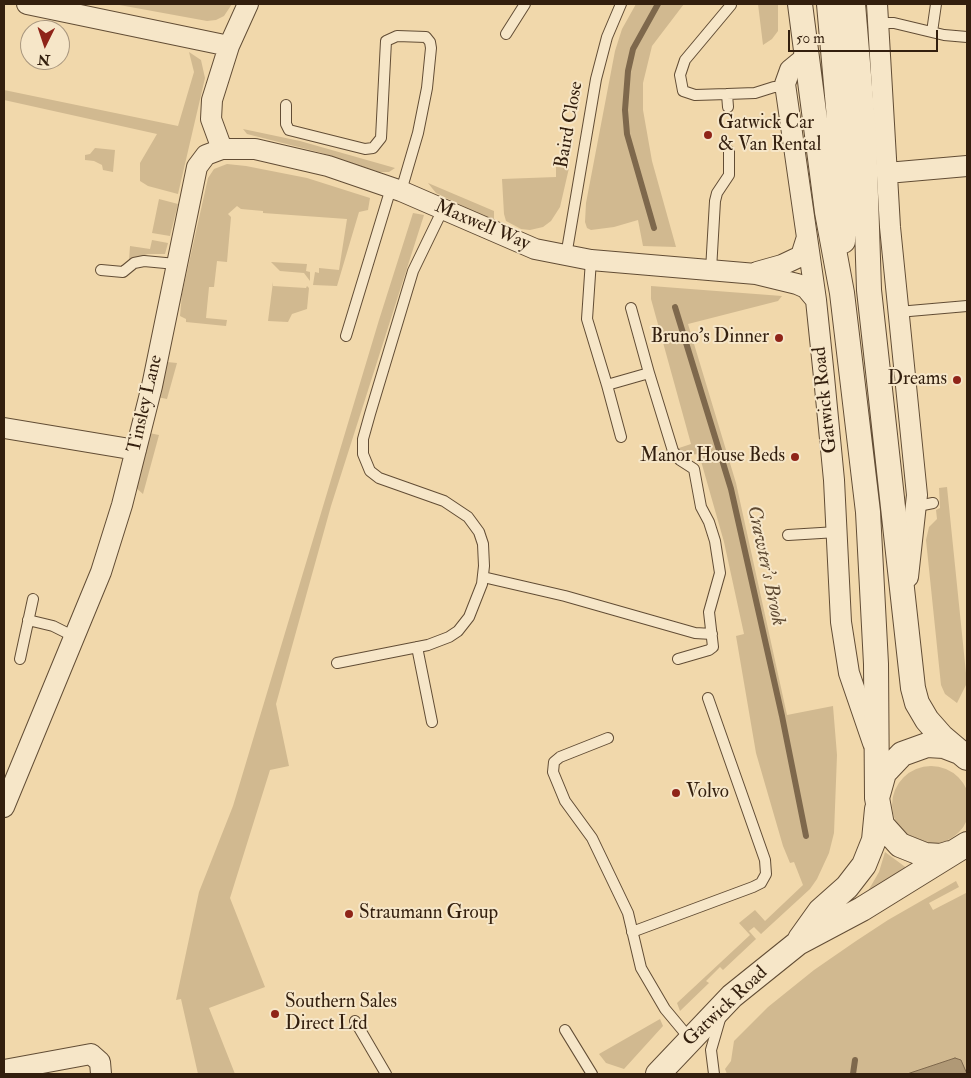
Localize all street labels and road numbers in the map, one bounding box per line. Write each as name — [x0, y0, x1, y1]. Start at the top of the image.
street label: Baird Close — [551, 80, 589, 170]
street label: Maxwell Way — [431, 196, 533, 256]
street label: Gatwick Road — [809, 346, 843, 454]
street label: Tinsley Lane — [124, 353, 168, 455]
street label: Gatwick Road — [679, 962, 773, 1052]

